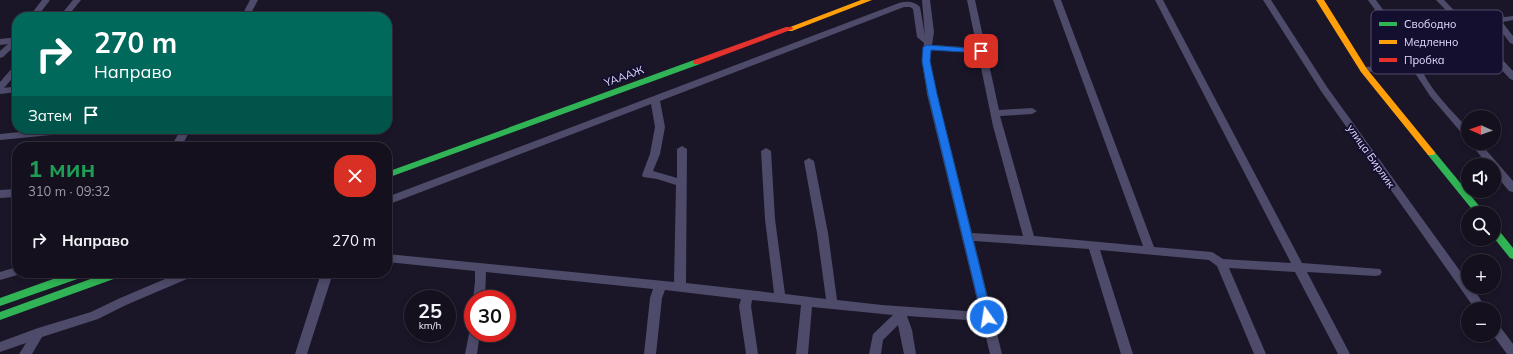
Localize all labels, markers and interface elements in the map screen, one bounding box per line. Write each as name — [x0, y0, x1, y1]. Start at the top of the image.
legend — [1371, 10, 1503, 74]
text: Свободно — [1404, 17, 1457, 31]
text: 270 m — [94, 25, 177, 60]
icon: right — [28, 28, 80, 80]
pin — [964, 34, 998, 68]
text: Медленно — [1404, 35, 1458, 49]
icon: arrive — [970, 40, 992, 62]
text: Пробка — [1404, 53, 1445, 67]
text: Направо — [94, 60, 172, 83]
street label: ҮАААЖ — [601, 62, 646, 90]
icon: arrive — [80, 104, 102, 126]
text: Затем — [28, 106, 72, 125]
north arrow — [1461, 110, 1501, 150]
map controls — [1461, 110, 1501, 342]
street label: улица Бирлик — [1344, 121, 1398, 191]
text: 1 мин — [28, 153, 95, 183]
button: close — [334, 155, 376, 197]
button: sound — [1461, 158, 1501, 198]
text: 310 m · 09:32 — [28, 183, 110, 199]
button: search — [1461, 206, 1501, 246]
icon: right — [28, 229, 50, 251]
text: Направо — [62, 231, 129, 250]
text: 270 m — [332, 231, 376, 250]
button: + — [1461, 254, 1501, 294]
speed limit sign: 30 — [464, 290, 516, 342]
position arrow — [966, 296, 1008, 338]
text: 25 — [418, 298, 442, 323]
button: − — [1461, 302, 1501, 342]
text: km/h — [419, 319, 441, 332]

